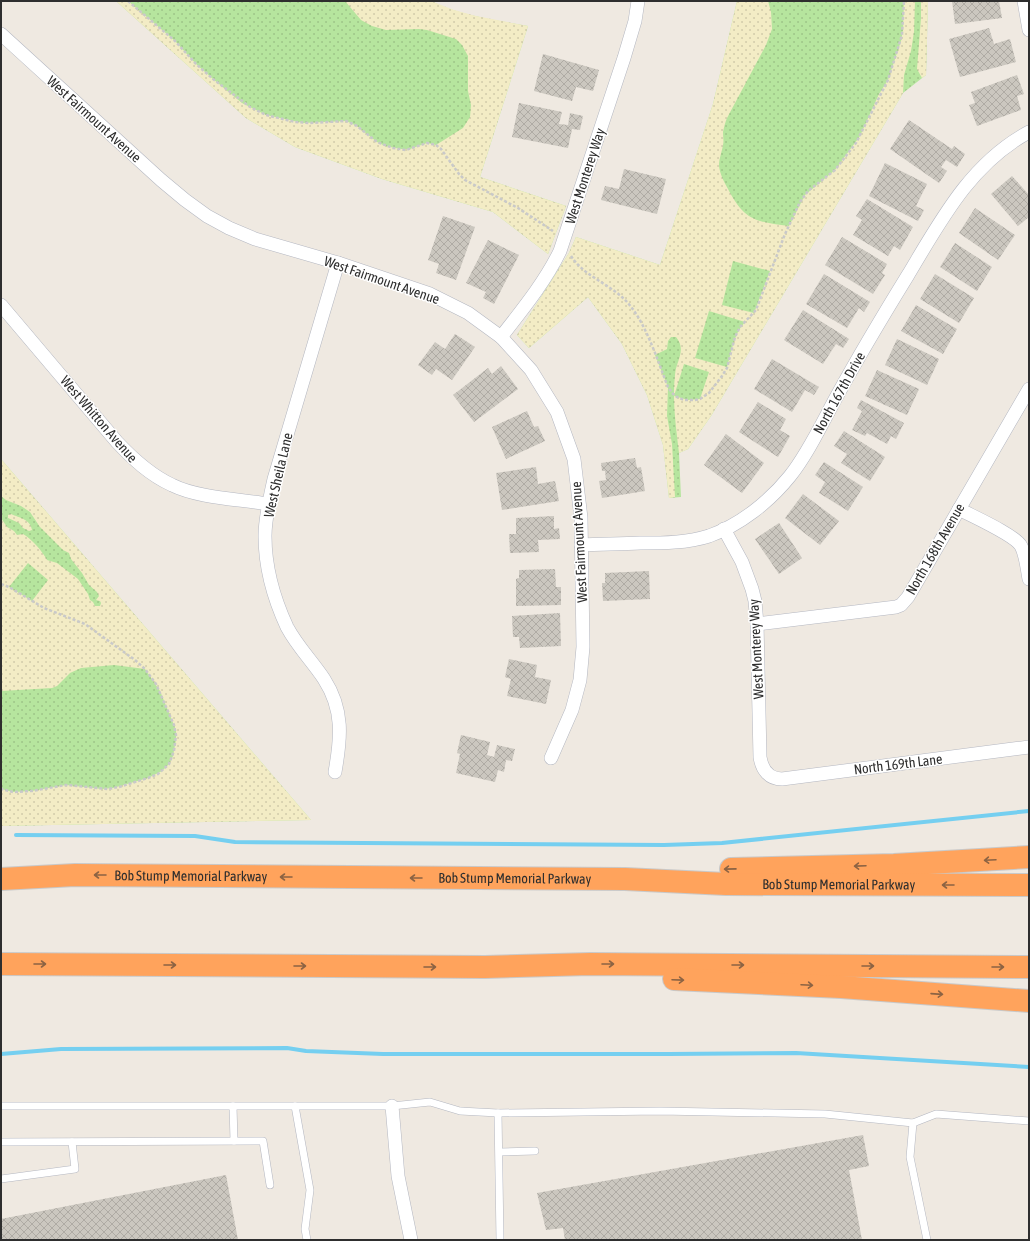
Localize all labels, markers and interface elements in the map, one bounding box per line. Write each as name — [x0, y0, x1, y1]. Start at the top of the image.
street label: West Fairmount Avenue — [44, 73, 144, 165]
street label: West Monterey Way — [562, 126, 608, 226]
street label: West Fairmount Avenue — [322, 253, 442, 307]
street label: North 167th Drive — [810, 349, 868, 437]
street label: West Whitton Avenue — [57, 373, 141, 465]
street label: West Sheila Lane — [260, 431, 296, 519]
street label: West Fairmount Avenue — [568, 481, 590, 603]
street label: North 168th Avenue — [902, 500, 968, 598]
street label: West Monterey Way — [745, 598, 767, 699]
street label: North 169th Lane — [853, 751, 943, 777]
one-way arrow — [984, 857, 997, 864]
one-way arrow — [854, 863, 867, 870]
one-way arrow — [724, 865, 737, 873]
street label: Bob Stump Memorial Parkway — [114, 867, 268, 884]
street label: Bob Stump Memorial Parkway — [438, 870, 592, 887]
one-way arrow — [94, 872, 107, 879]
one-way arrow — [280, 873, 293, 881]
one-way arrow — [410, 874, 423, 882]
street label: Bob Stump Memorial Parkway — [762, 876, 916, 893]
one-way arrow — [942, 881, 955, 889]
one-way arrow — [33, 960, 46, 968]
one-way arrow — [601, 960, 614, 968]
one-way arrow — [163, 961, 176, 969]
one-way arrow — [731, 961, 744, 969]
one-way arrow — [293, 962, 306, 970]
one-way arrow — [861, 962, 874, 970]
one-way arrow — [423, 963, 436, 970]
one-way arrow — [991, 963, 1004, 971]
one-way arrow — [671, 976, 684, 983]
one-way arrow — [801, 981, 814, 989]
one-way arrow — [930, 990, 943, 997]

